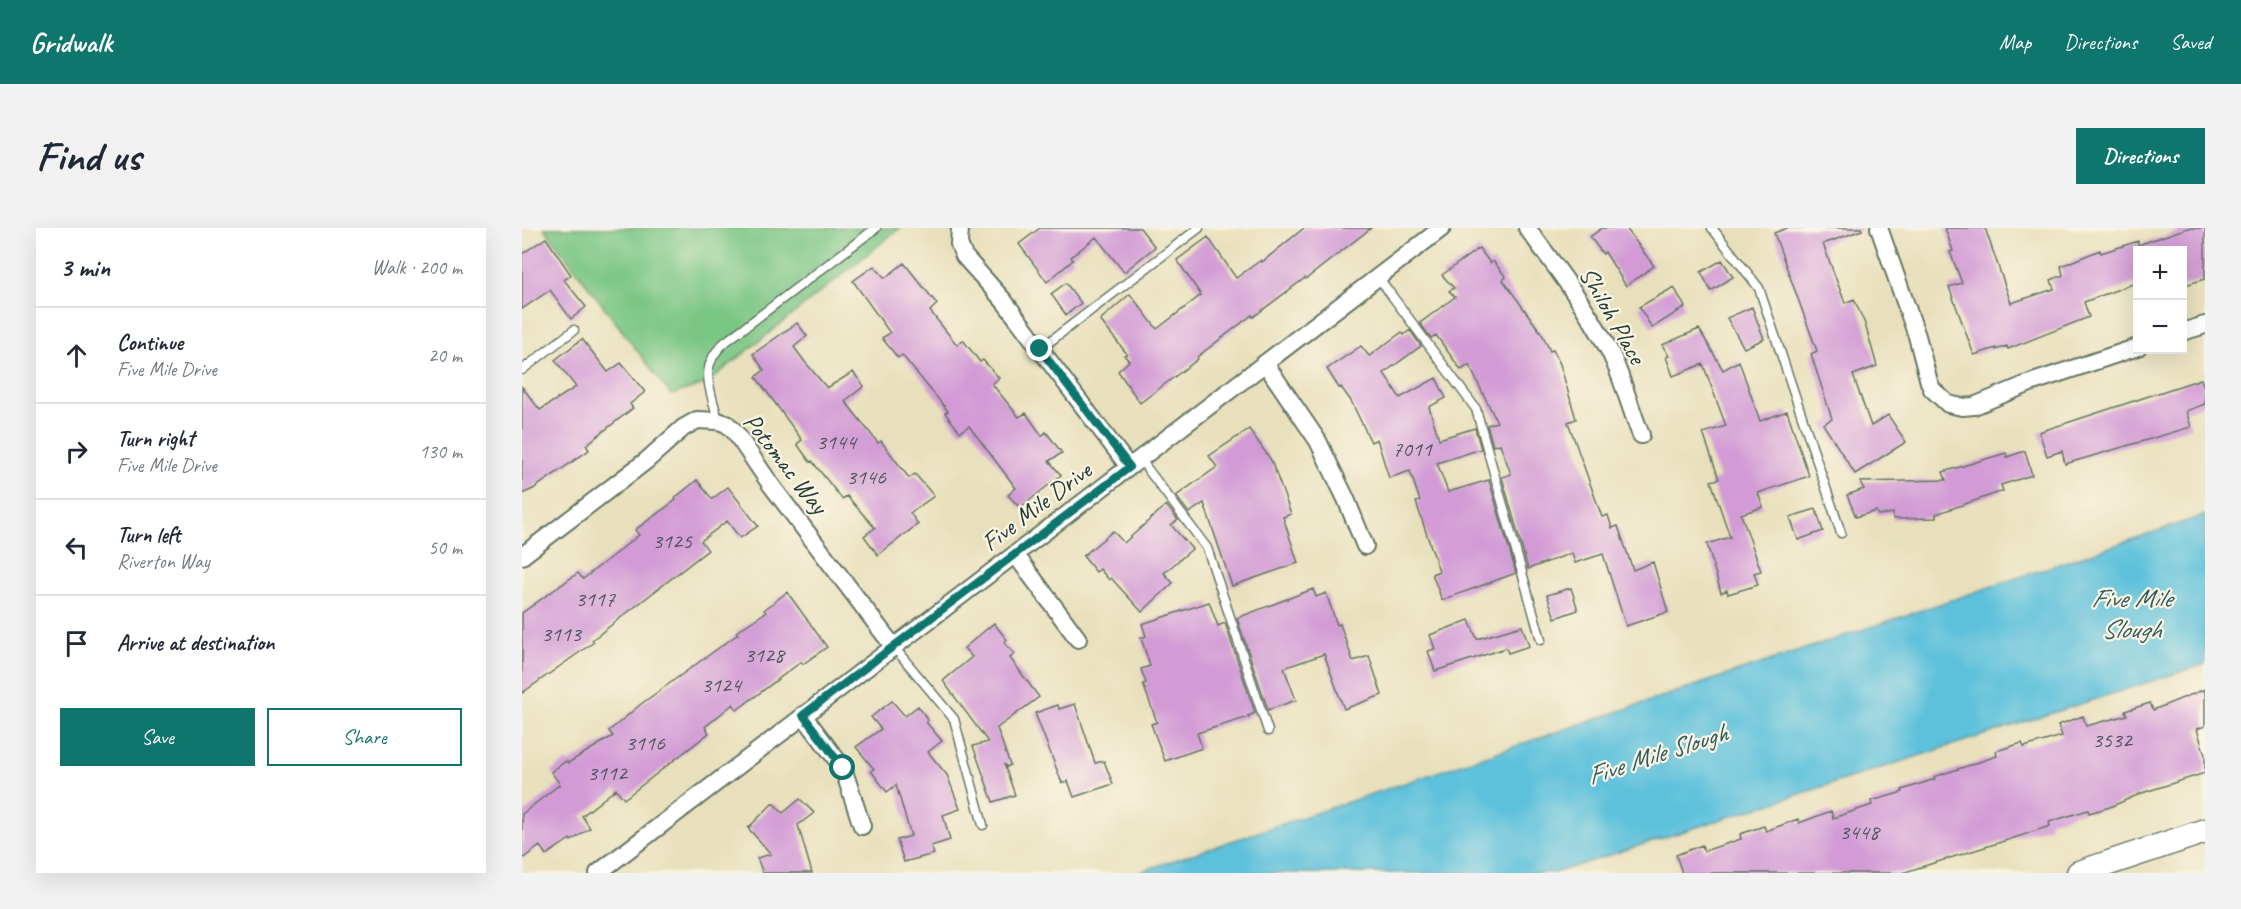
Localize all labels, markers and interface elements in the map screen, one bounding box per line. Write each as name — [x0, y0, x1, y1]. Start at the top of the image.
text: Gridwalk — [30, 25, 112, 60]
text: Map — [1999, 29, 2031, 55]
text: Directions — [2064, 29, 2137, 55]
text: Saved — [2170, 29, 2211, 55]
button: Directions — [2076, 128, 2205, 184]
text: Find us — [36, 130, 141, 183]
map controls — [2133, 246, 2187, 354]
button: + — [2133, 246, 2187, 300]
text: 3 min — [60, 251, 110, 284]
text: Walk · 200 m — [372, 255, 462, 280]
street label: Shiloh Place — [1572, 261, 1655, 372]
button: − — [2133, 300, 2187, 354]
text: Continue — [117, 329, 183, 357]
route end — [1026, 335, 1052, 361]
icon: ahead — [60, 339, 93, 372]
text: 20 m — [428, 343, 462, 368]
text: Five Mile Drive — [117, 357, 217, 382]
street label: Potomac Way — [736, 406, 837, 522]
text: Turn right — [117, 425, 194, 453]
house number: 3144 — [816, 428, 858, 456]
icon: right — [60, 435, 93, 468]
house number: 7011 — [1392, 435, 1433, 463]
text: 130 m — [419, 439, 462, 464]
text: Five Mile Drive — [117, 453, 217, 478]
street label: Five Mile Drive — [975, 453, 1099, 559]
house number: 3146 — [846, 463, 887, 491]
text: Turn left — [117, 521, 181, 549]
house number: 3125 — [652, 527, 693, 555]
icon: left — [60, 531, 93, 564]
text: 50 m — [428, 535, 462, 560]
text: Riverton Way — [117, 549, 209, 574]
water label: Five Mile Slough — [2091, 581, 2175, 646]
house number: 3117 — [575, 585, 616, 613]
house number: 3113 — [541, 620, 583, 648]
icon: arrive — [60, 627, 93, 660]
text: Arrive at destination — [117, 629, 274, 657]
house number: 3128 — [744, 641, 786, 669]
house number: 3124 — [701, 671, 743, 699]
button: Save — [60, 708, 255, 766]
button: Share — [267, 708, 462, 766]
water label: Five Mile Slough — [1583, 715, 1733, 793]
house number: 3532 — [2092, 726, 2134, 754]
house number: 3116 — [625, 729, 666, 757]
route start — [829, 754, 855, 780]
house number: 3112 — [587, 759, 629, 787]
house number: 3448 — [1839, 818, 1881, 846]

